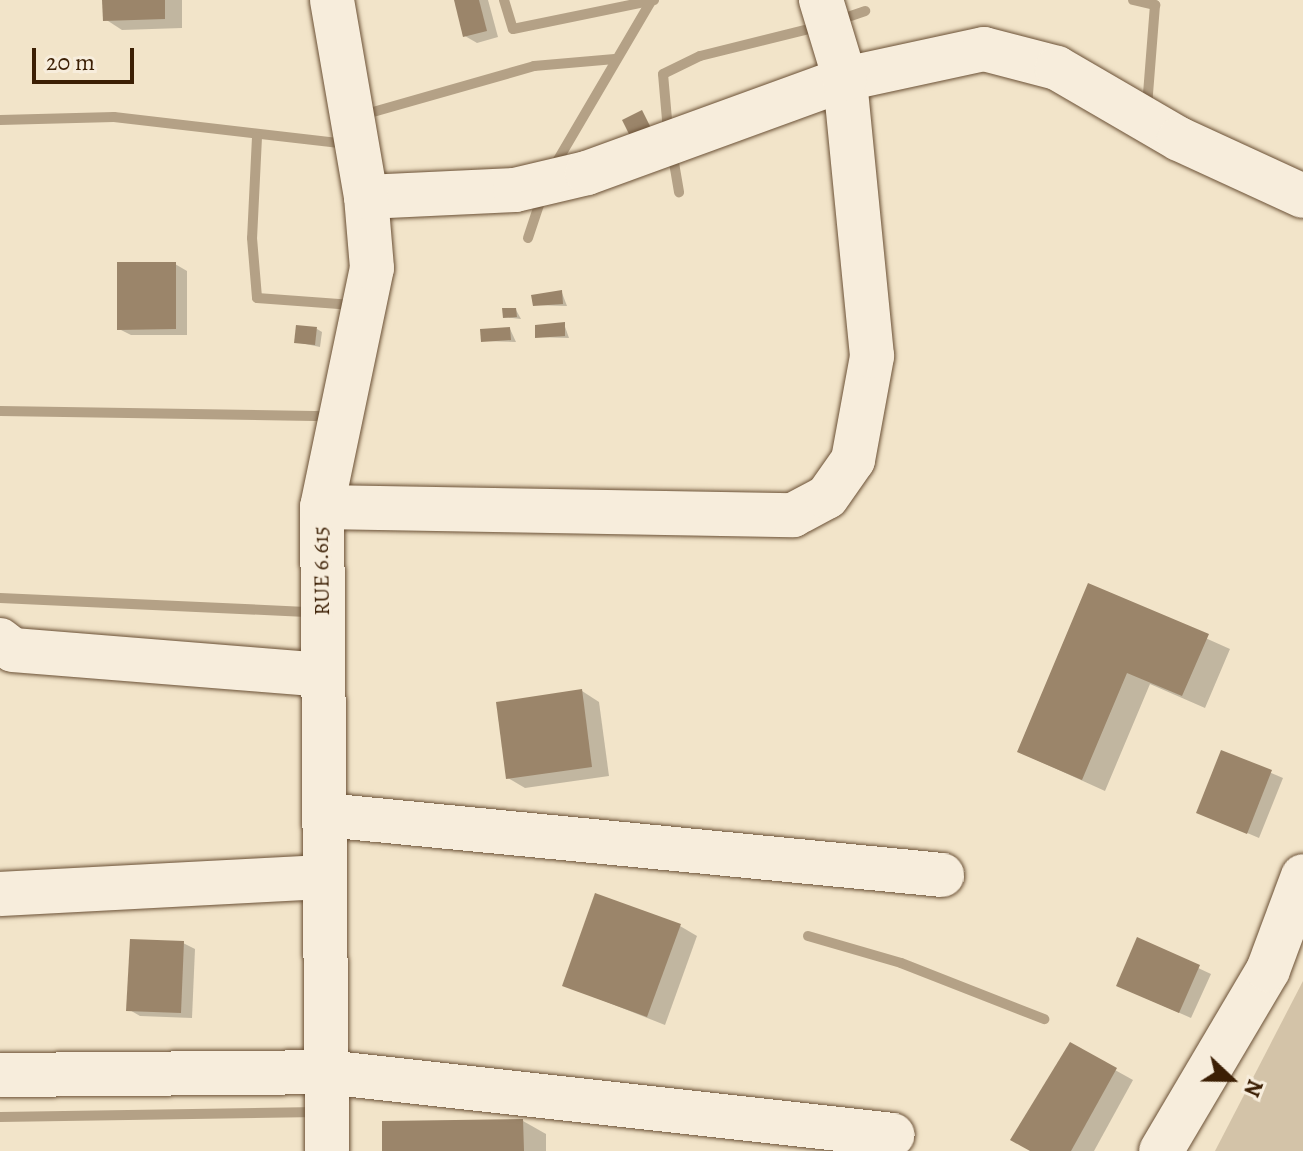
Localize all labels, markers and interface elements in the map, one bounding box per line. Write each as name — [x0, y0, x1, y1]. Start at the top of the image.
scale bar — [36, 32, 138, 82]
text: 20 m — [46, 46, 95, 78]
street label: RUE 6.615 — [308, 526, 336, 616]
north arrow — [1191, 1039, 1271, 1119]
text: N — [1236, 1075, 1270, 1101]

